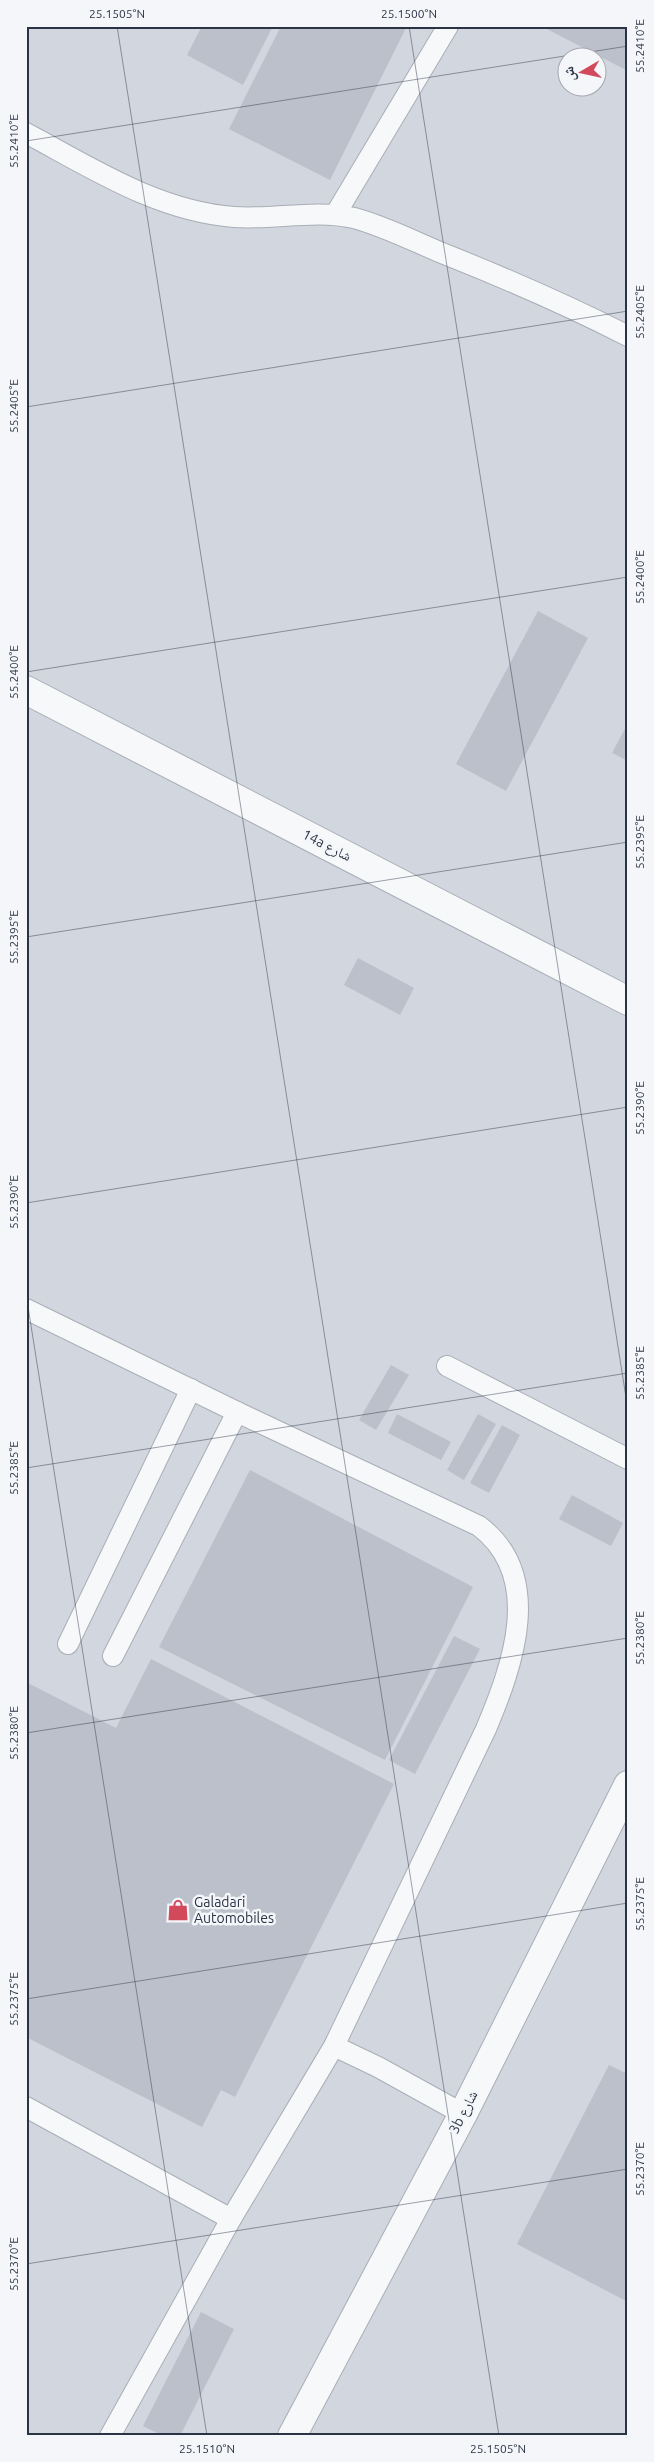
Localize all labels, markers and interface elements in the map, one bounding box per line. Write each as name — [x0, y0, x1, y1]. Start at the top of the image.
text: 25.1505°N — [89, 7, 145, 20]
text: 25.1500°N — [381, 7, 437, 20]
text: 55.2410°E — [633, 19, 646, 73]
north arrow — [556, 48, 606, 98]
text: ش — [560, 65, 579, 83]
text: 55.2410°E — [7, 114, 20, 168]
text: 55.2405°E — [633, 285, 646, 339]
text: 55.2405°E — [7, 379, 20, 433]
text: 55.2400°E — [633, 550, 646, 604]
text: 55.2400°E — [7, 645, 20, 699]
text: 55.2395°E — [633, 815, 646, 869]
street label: 14a شارع — [299, 826, 354, 866]
text: 55.2395°E — [7, 910, 20, 964]
text: 55.2390°E — [633, 1081, 646, 1135]
text: 55.2390°E — [7, 1175, 20, 1229]
text: 55.2385°E — [633, 1346, 646, 1400]
text: 55.2385°E — [7, 1441, 20, 1495]
text: 55.2380°E — [633, 1611, 646, 1665]
text: 55.2380°E — [7, 1706, 20, 1760]
text: 55.2375°E — [633, 1877, 646, 1931]
place label: Galadari Automobiles — [194, 1894, 274, 1926]
shop icon: Galadari Automobiles — [165, 1897, 191, 1923]
text: 55.2375°E — [7, 1972, 20, 2026]
street label: 3b شارع — [445, 2088, 482, 2137]
text: 55.2370°E — [633, 2142, 646, 2196]
text: 55.2370°E — [7, 2237, 20, 2291]
text: 25.1510°N — [179, 2442, 235, 2455]
text: 25.1505°N — [470, 2442, 526, 2455]

